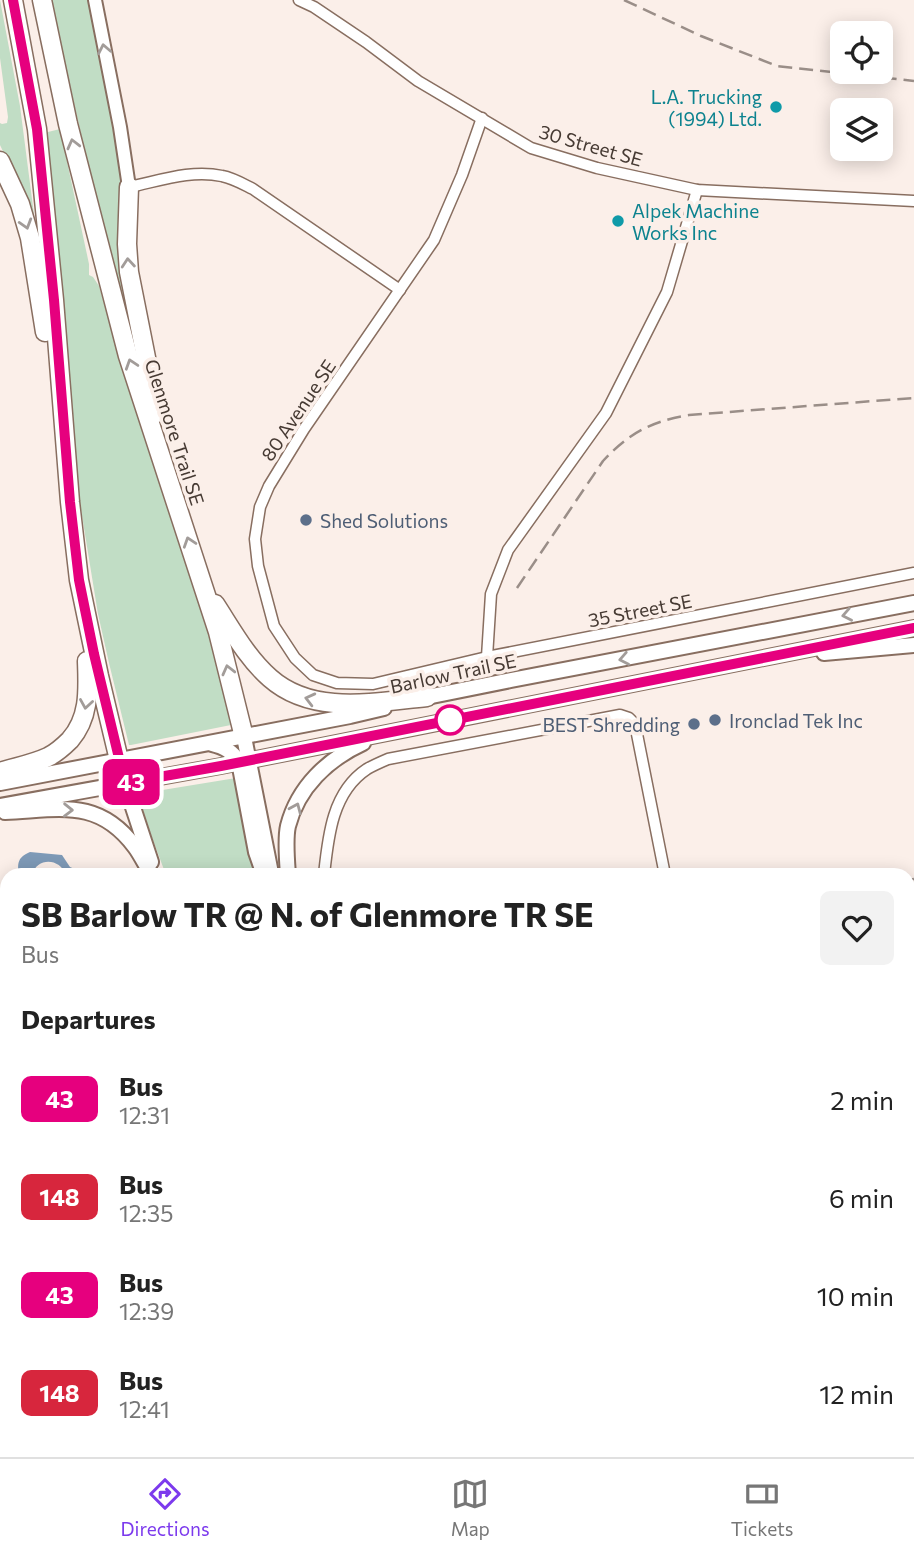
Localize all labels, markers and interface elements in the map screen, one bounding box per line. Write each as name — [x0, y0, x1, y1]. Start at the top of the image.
map controls — [830, 21, 893, 161]
button: locate — [830, 21, 893, 84]
one-way arrow — [98, 43, 113, 55]
place label: L.A. Trucking (1994) Ltd. — [651, 85, 762, 130]
button: layers — [830, 98, 893, 161]
marker: L.A. Trucking (1994) Ltd. — [768, 99, 784, 115]
street label: 30 Street SE — [537, 119, 645, 171]
one-way arrow — [67, 138, 81, 150]
place label: Alpek Machine Works Inc — [632, 199, 759, 244]
marker: Alpek Machine Works Inc — [610, 213, 626, 229]
one-way arrow — [17, 218, 32, 230]
one-way arrow — [121, 257, 136, 268]
street label: 80 Avenue SE — [256, 355, 340, 465]
street label: Glenmore Trail SE — [141, 356, 209, 508]
one-way arrow — [124, 358, 139, 370]
place label: Shed Solutions — [320, 509, 448, 532]
marker: Shed Solutions — [298, 512, 314, 528]
one-way arrow — [183, 536, 197, 548]
street label: 35 Street SE — [586, 589, 694, 631]
one-way arrow — [841, 607, 853, 622]
street label: Barlow Trail SE — [388, 648, 518, 698]
one-way arrow — [618, 650, 630, 665]
one-way arrow — [222, 665, 236, 677]
one-way arrow — [304, 693, 316, 707]
one-way arrow — [79, 698, 94, 710]
unlabelled marker — [435, 705, 465, 735]
place label: Ironclad Tek Inc — [729, 709, 863, 732]
marker: Ironclad Tek Inc — [707, 712, 723, 728]
place label: BEST Shredding — [542, 713, 680, 736]
marker: BEST Shredding — [686, 716, 702, 732]
line badge: 43 — [100, 759, 162, 805]
text: 43 — [117, 767, 145, 796]
one-way arrow — [63, 803, 74, 818]
one-way arrow — [287, 803, 301, 815]
button: heart — [820, 891, 894, 965]
text: SB Barlow TR @ N. of Glenmore TR SE — [21, 893, 594, 934]
text: Bus — [21, 940, 59, 968]
text: Departures — [21, 1003, 156, 1034]
text: Bus — [119, 1070, 163, 1101]
text: 43 — [45, 1084, 74, 1113]
text: 2 min — [830, 1084, 894, 1115]
text: 12:31 — [119, 1101, 170, 1129]
text: Bus — [119, 1168, 163, 1199]
text: 148 — [39, 1182, 80, 1211]
text: 6 min — [829, 1182, 894, 1213]
text: 12:35 — [119, 1199, 173, 1227]
text: Bus — [119, 1266, 163, 1297]
text: 43 — [45, 1280, 74, 1309]
text: 10 min — [817, 1280, 894, 1311]
text: 12:39 — [119, 1297, 174, 1325]
text: Bus — [119, 1364, 163, 1395]
text: 148 — [39, 1378, 80, 1407]
text: 12 min — [819, 1378, 894, 1409]
text: 12:41 — [119, 1395, 170, 1423]
tab: Directions — [121, 1475, 210, 1540]
tab: Map — [451, 1475, 490, 1540]
tab: Tickets — [731, 1475, 793, 1540]

